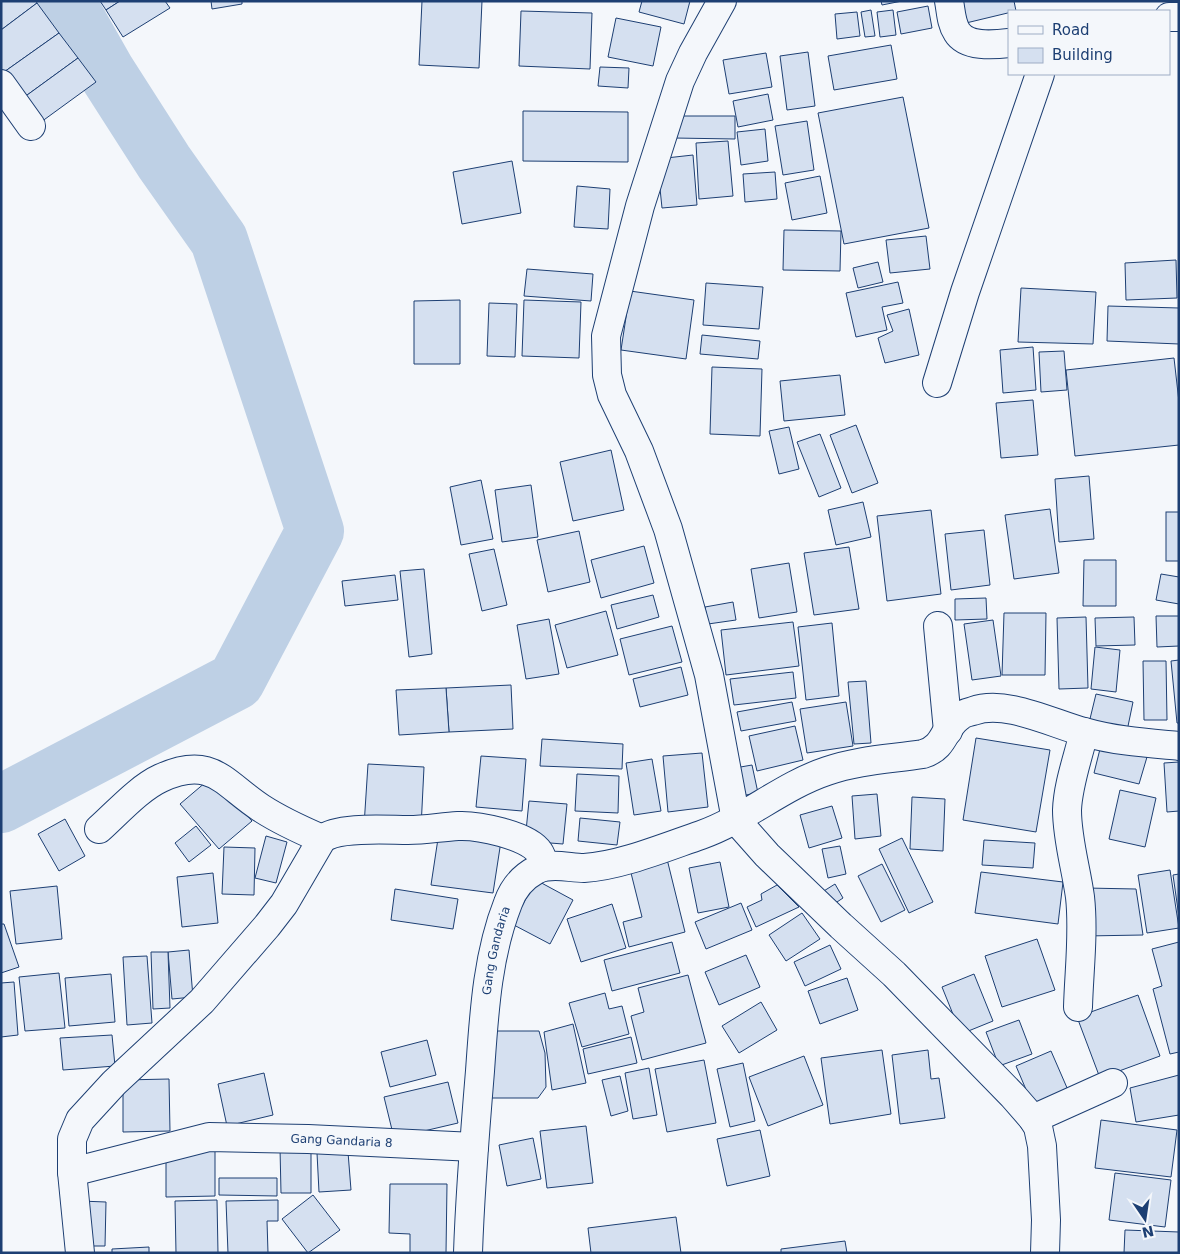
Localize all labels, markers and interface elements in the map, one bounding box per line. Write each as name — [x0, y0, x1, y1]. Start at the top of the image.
legend — [1008, 10, 1170, 75]
text: Road — [1052, 21, 1090, 39]
text: Building — [1052, 46, 1113, 64]
street label: Gang Gandaria — [479, 904, 513, 996]
street label: Gang Gandaria 8 — [290, 1132, 393, 1150]
north arrow — [1120, 1194, 1170, 1244]
text: N — [1140, 1223, 1155, 1241]

